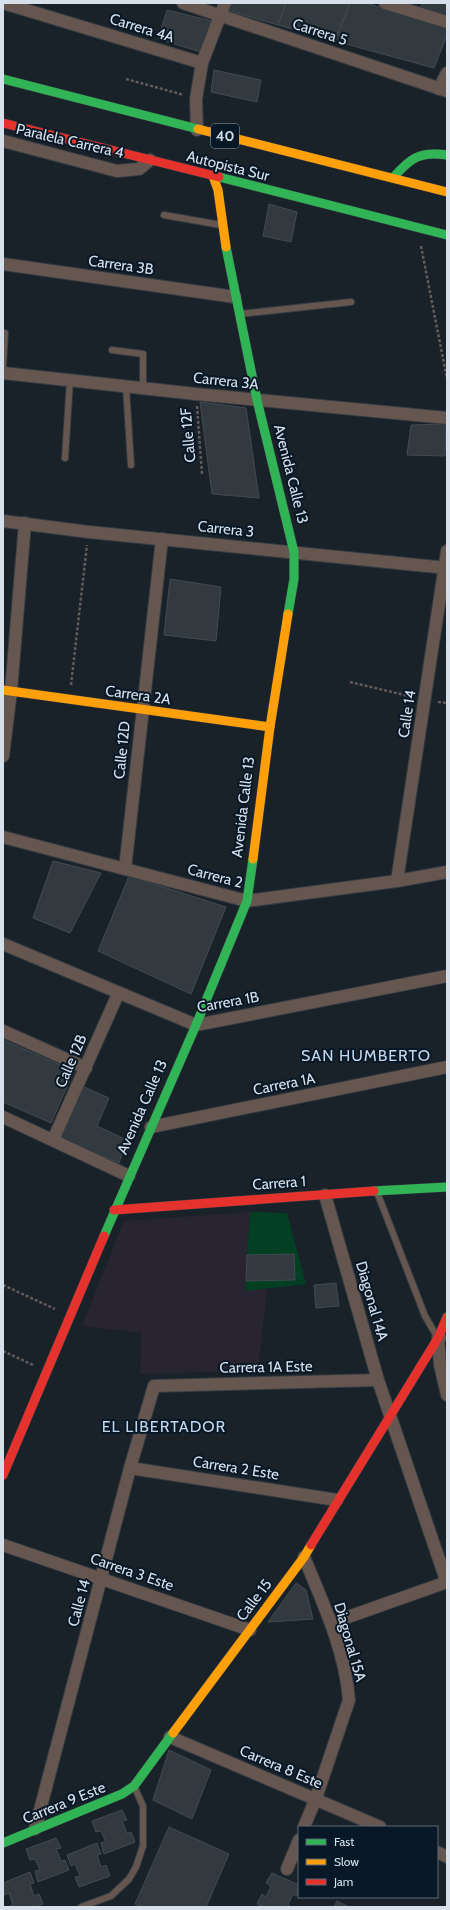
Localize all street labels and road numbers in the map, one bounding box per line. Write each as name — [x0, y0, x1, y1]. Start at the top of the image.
street label: Carrera 4A — [108, 10, 177, 47]
street label: Carrera 5 — [290, 15, 350, 49]
street label: Paralela Carrera 4 — [14, 120, 126, 162]
road number: 40 — [211, 124, 239, 148]
street label: Autopista Sur — [185, 147, 272, 185]
street label: Carrera 3B — [87, 252, 155, 278]
street label: Carrera 3A — [192, 369, 260, 393]
street label: Calle 12F — [177, 407, 199, 463]
street label: Avenida Calle 13 — [270, 423, 312, 525]
street label: Carrera 3 — [197, 517, 255, 541]
street label: Carrera 2A — [104, 682, 173, 709]
street label: Calle 14 — [394, 689, 420, 739]
street label: Calle 12D — [110, 720, 134, 780]
street label: Avenida Calle 13 — [228, 755, 258, 859]
street label: Carrera 2 — [185, 860, 245, 892]
street label: Carrera 1B — [196, 988, 260, 1016]
street label: Calle 12B — [51, 1032, 91, 1090]
street label: Avenida Calle 13 — [113, 1057, 171, 1157]
street label: Carrera 1A — [251, 1069, 317, 1099]
street label: Carrera 1 — [252, 1172, 306, 1194]
street label: Diagonal 14A — [352, 1259, 392, 1344]
street label: Carrera 1A Este — [219, 1357, 313, 1377]
street label: Carrera 2 Este — [192, 1452, 281, 1484]
street label: Carrera 3 Este — [88, 1549, 176, 1595]
street label: Calle 15 — [233, 1576, 275, 1624]
street label: Calle 14 — [64, 1577, 94, 1629]
street label: Diagonal 15A — [330, 1600, 370, 1684]
street label: Carrera 8 Este — [237, 1741, 325, 1793]
street label: Carrera 9 Este — [20, 1778, 108, 1828]

